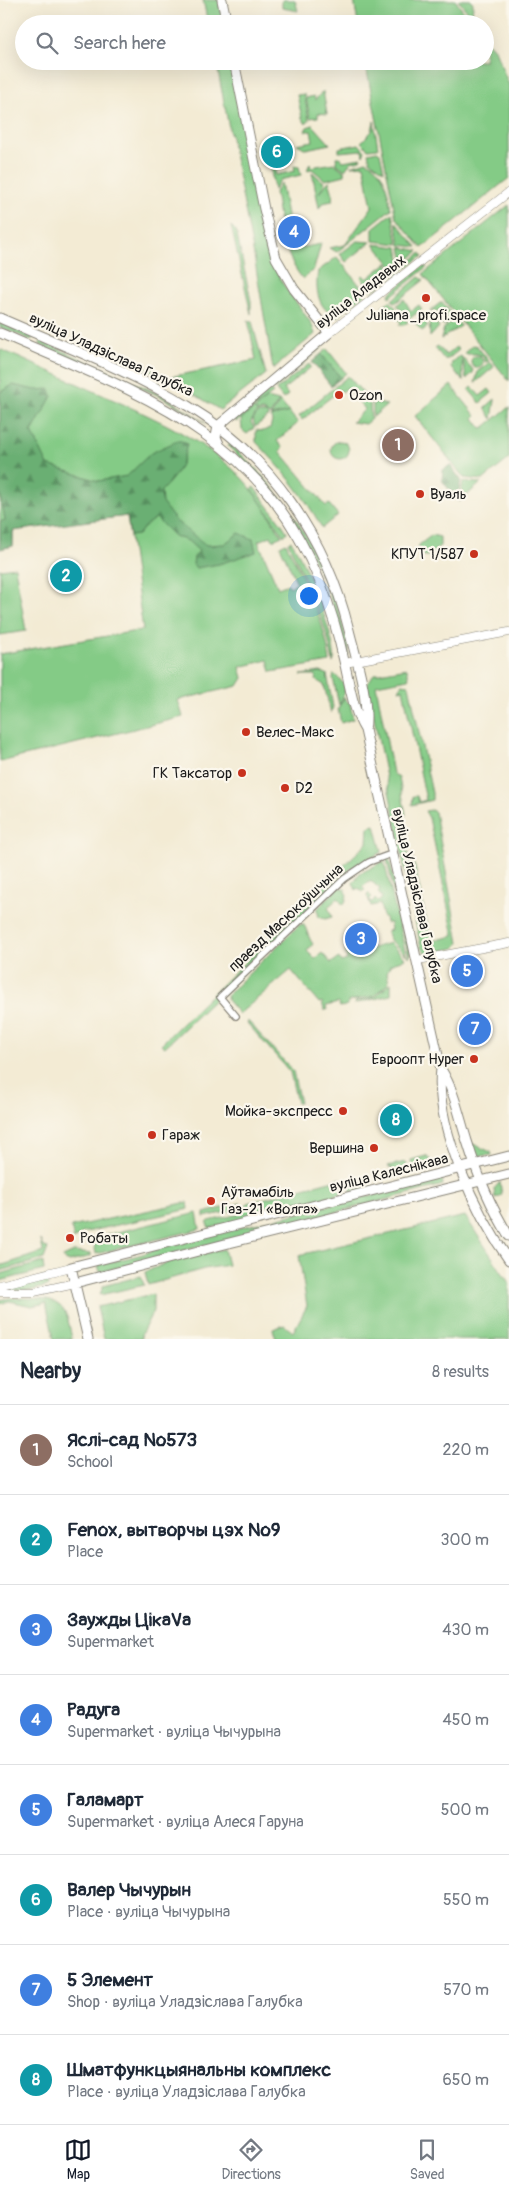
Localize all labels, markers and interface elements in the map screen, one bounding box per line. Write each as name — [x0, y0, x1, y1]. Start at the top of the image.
search box — [15, 15, 494, 70]
icon: search — [33, 29, 61, 57]
text: Search here — [73, 31, 166, 55]
pin: 6 — [261, 133, 293, 171]
pin: 4 — [278, 213, 310, 251]
street label: вуліца Аладавых — [312, 251, 410, 333]
marker: Juliana_profi.space — [420, 292, 432, 304]
place label: Juliana_profi.space — [366, 306, 487, 325]
street label: вуліца Уладзіслава Галубка — [26, 309, 196, 401]
place label: Ozon — [349, 386, 383, 405]
marker: Ozon — [333, 389, 345, 401]
pin: 1 — [382, 426, 414, 464]
place label: Вуаль — [430, 485, 467, 504]
marker: Вуаль — [414, 488, 426, 500]
place label: КПУТ 1/587 — [391, 545, 464, 564]
marker: КПУТ 1/587 — [468, 548, 480, 560]
pin: 2 — [50, 557, 82, 595]
your location — [296, 583, 322, 609]
place label: Велес-Макс — [256, 723, 335, 742]
marker: Велес-Макс — [240, 726, 252, 738]
place label: ГК Таксатор — [153, 764, 232, 783]
marker: ГК Таксатор — [236, 767, 248, 779]
place label: D2 — [295, 779, 313, 798]
marker: D2 — [279, 782, 291, 794]
street label: вуліца Уладзіслава Галубка — [388, 807, 446, 985]
street label: праезд Масюкоўшчына — [225, 860, 347, 976]
pin: 3 — [345, 920, 377, 958]
pin: 5 — [451, 952, 483, 990]
pin: 7 — [459, 1010, 491, 1048]
place label: Евроопт Hyper — [371, 1050, 465, 1069]
marker: Евроопт Hyper — [468, 1053, 480, 1065]
pin: 8 — [380, 1101, 412, 1139]
place label: Мойка-экспресс — [225, 1102, 333, 1121]
marker: Мойка-экспресс — [337, 1105, 349, 1117]
place label: Гараж — [162, 1126, 200, 1145]
marker: Гараж — [146, 1129, 158, 1141]
place label: Вершина — [309, 1139, 364, 1158]
marker: Вершина — [368, 1142, 380, 1154]
street label: вуліца Калеснікава — [328, 1149, 450, 1197]
place label: Аўтамабіль Газ-21 «Волга» — [221, 1183, 318, 1219]
marker: Аўтамабіль Газ-21 «Волга» — [205, 1195, 217, 1207]
place label: Робаты — [80, 1229, 128, 1248]
marker: Робаты — [64, 1232, 76, 1244]
text: Nearby — [20, 1358, 81, 1385]
text: 8 results — [432, 1362, 489, 1382]
text: Яслі-сад №573 — [67, 1428, 197, 1452]
text: 1 — [33, 1440, 39, 1460]
text: 220 m — [443, 1440, 489, 1460]
text: School — [67, 1452, 113, 1472]
text: Fenox, вытворчы цэх №9 — [67, 1518, 281, 1542]
text: 2 — [32, 1530, 40, 1550]
text: 300 m — [441, 1530, 489, 1550]
text: Place — [67, 1542, 103, 1562]
text: Заужды ЦікаVа — [67, 1608, 191, 1632]
text: 3 — [32, 1620, 40, 1640]
text: 430 m — [442, 1620, 489, 1640]
text: Supermarket — [67, 1632, 154, 1652]
text: Радуга — [67, 1698, 120, 1722]
text: 4 — [31, 1710, 41, 1730]
text: 450 m — [442, 1710, 489, 1730]
text: Supermarket · вуліца Чычурына — [67, 1722, 281, 1742]
text: Галамарт — [67, 1788, 144, 1812]
text: 5 — [32, 1800, 40, 1820]
text: 500 m — [441, 1800, 489, 1820]
text: Supermarket · вуліца Алеся Гаруна — [67, 1812, 304, 1832]
text: Валер Чычурын — [67, 1878, 191, 1902]
text: 6 — [31, 1890, 41, 1910]
text: 550 m — [443, 1890, 489, 1910]
text: Place · вуліца Чычурына — [67, 1902, 230, 1922]
text: 5 Элемент — [67, 1968, 153, 1992]
text: 7 — [32, 1980, 40, 2000]
text: 570 m — [443, 1980, 489, 2000]
text: Shop · вуліца Уладзіслава Галубка — [67, 1992, 303, 2012]
text: Шматфункцыянальны комплекс — [67, 2058, 331, 2082]
text: 8 — [32, 2070, 40, 2090]
text: 650 m — [442, 2070, 489, 2090]
text: Place · вуліца Уладзіслава Галубка — [67, 2082, 306, 2102]
tab: Map — [64, 2136, 92, 2183]
tab: Directions — [221, 2136, 281, 2183]
tab: Saved — [410, 2136, 445, 2183]

